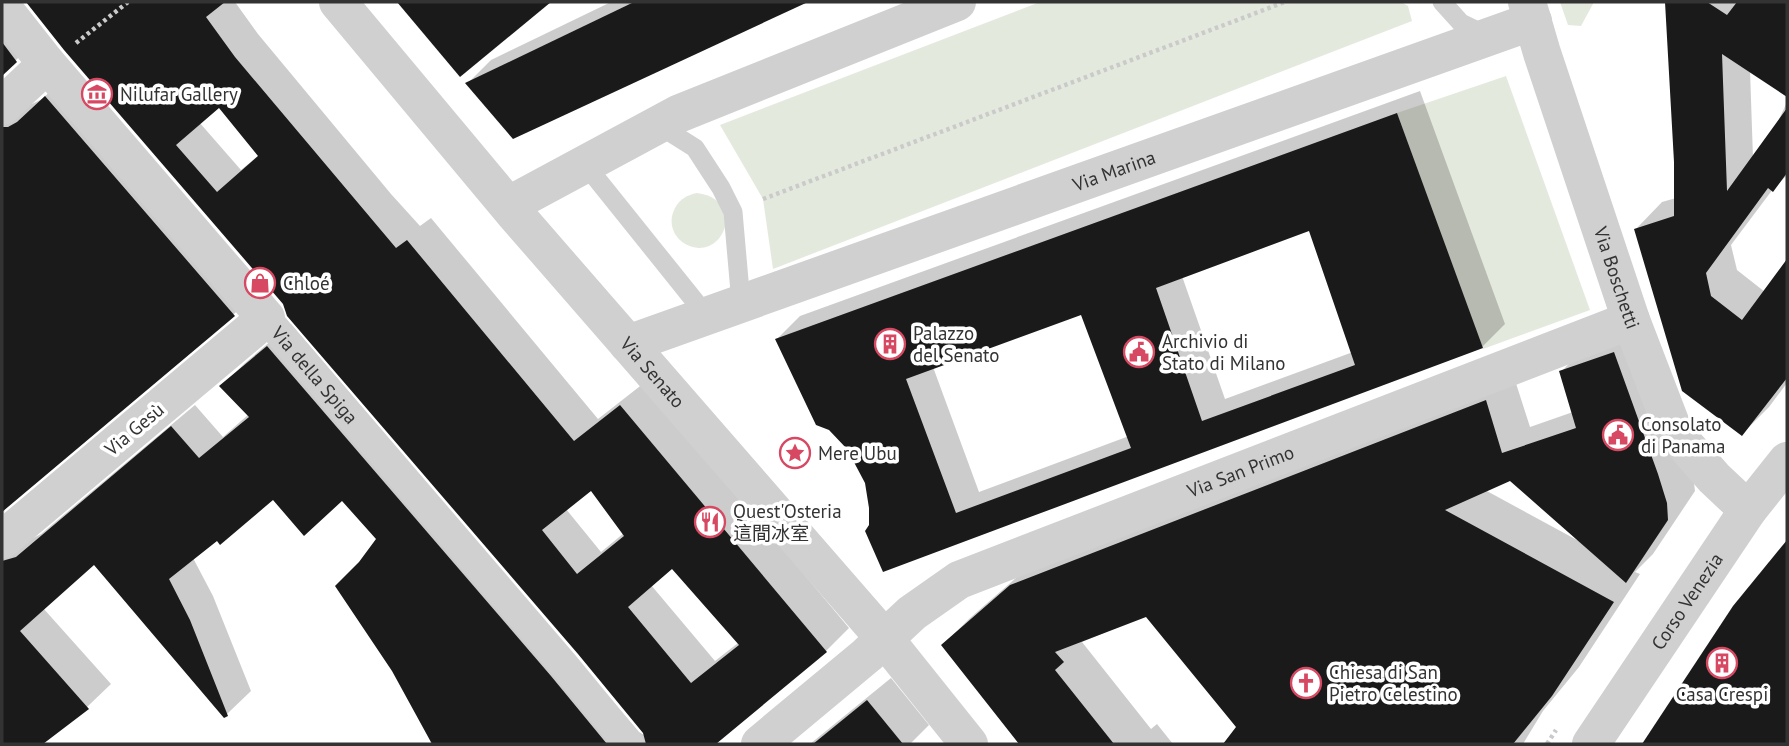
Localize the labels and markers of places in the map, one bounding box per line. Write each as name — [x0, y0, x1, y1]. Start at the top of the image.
museum icon: Nilufar Gallery — [80, 77, 114, 111]
place label: Nilufar Gallery — [120, 82, 238, 106]
shop icon: Chloé — [243, 266, 277, 300]
place label: Chloé — [283, 271, 330, 295]
place label: Palazzo del Senato — [913, 321, 999, 367]
building icon: Palazzo del Senato — [873, 327, 907, 361]
place label: Archivio di Stato di Milano — [1162, 329, 1286, 375]
public building icon: Archivio di Stato di Milano — [1122, 335, 1156, 369]
place label: Consolato di Panama — [1641, 412, 1725, 458]
public building icon: Consolato di Panama — [1601, 418, 1635, 452]
place icon: Mere Ubu — [778, 436, 812, 470]
place label: Mere Ubu — [818, 441, 897, 465]
place label: Quest'Osteria 這間冰室 — [733, 499, 842, 545]
restaurant icon: Quest'Osteria 這間冰室 — [693, 505, 727, 539]
building icon: Casa Crespi — [1705, 646, 1739, 680]
place label: Chiesa di San Pietro Celestino — [1329, 660, 1458, 706]
church icon: Chiesa di San Pietro Celestino — [1289, 666, 1323, 700]
place label: Casa Crespi — [1676, 682, 1768, 706]

